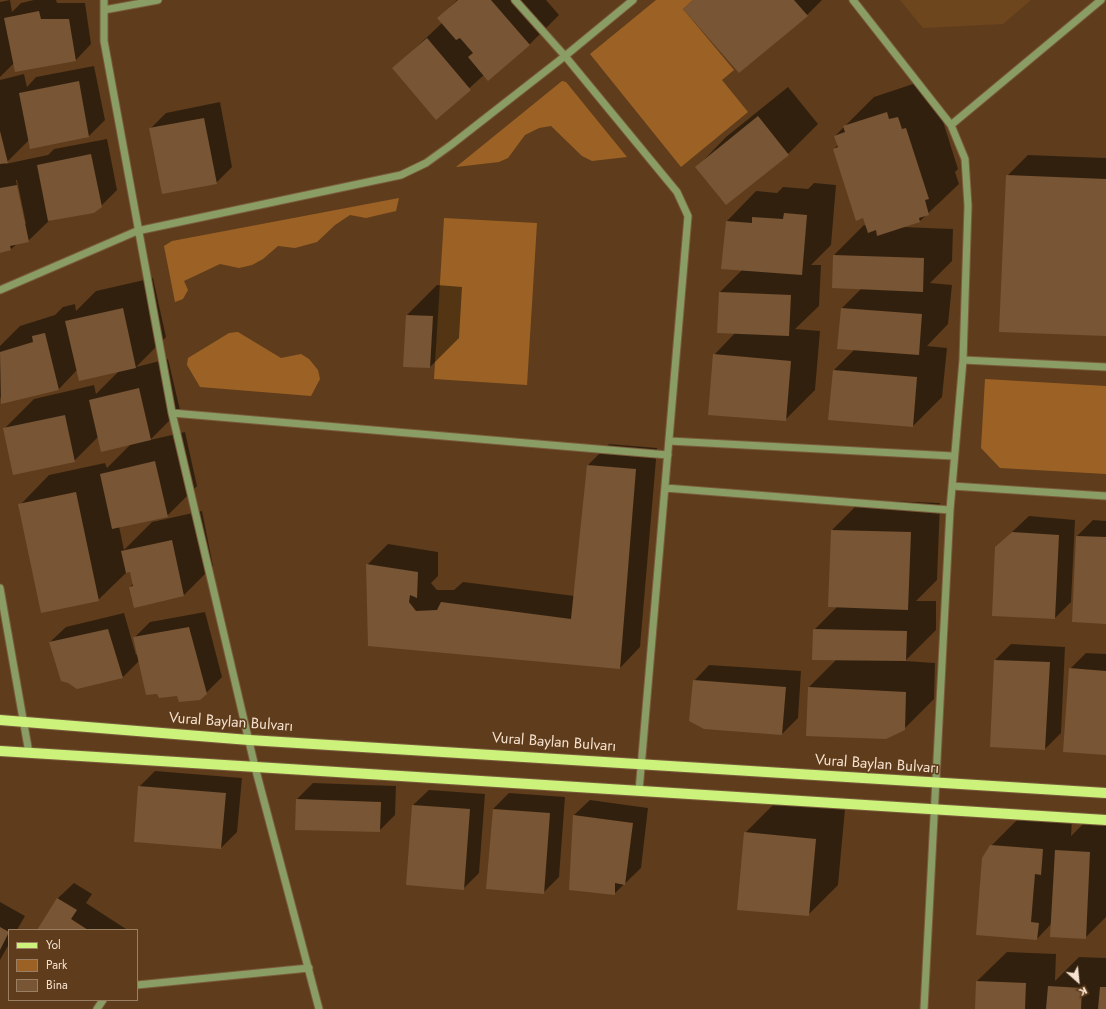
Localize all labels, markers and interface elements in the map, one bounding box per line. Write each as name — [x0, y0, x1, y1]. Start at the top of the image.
street label: Vural Baylan Bulvarı — [168, 710, 294, 736]
street label: Vural Baylan Bulvarı — [491, 730, 617, 756]
street label: Vural Baylan Bulvarı — [814, 752, 940, 778]
legend — [8, 929, 138, 1001]
text: Yol — [46, 936, 61, 954]
text: Park — [46, 956, 67, 974]
north arrow — [1058, 961, 1098, 1001]
text: Bina — [46, 976, 68, 994]
text: K — [1076, 983, 1091, 1001]

